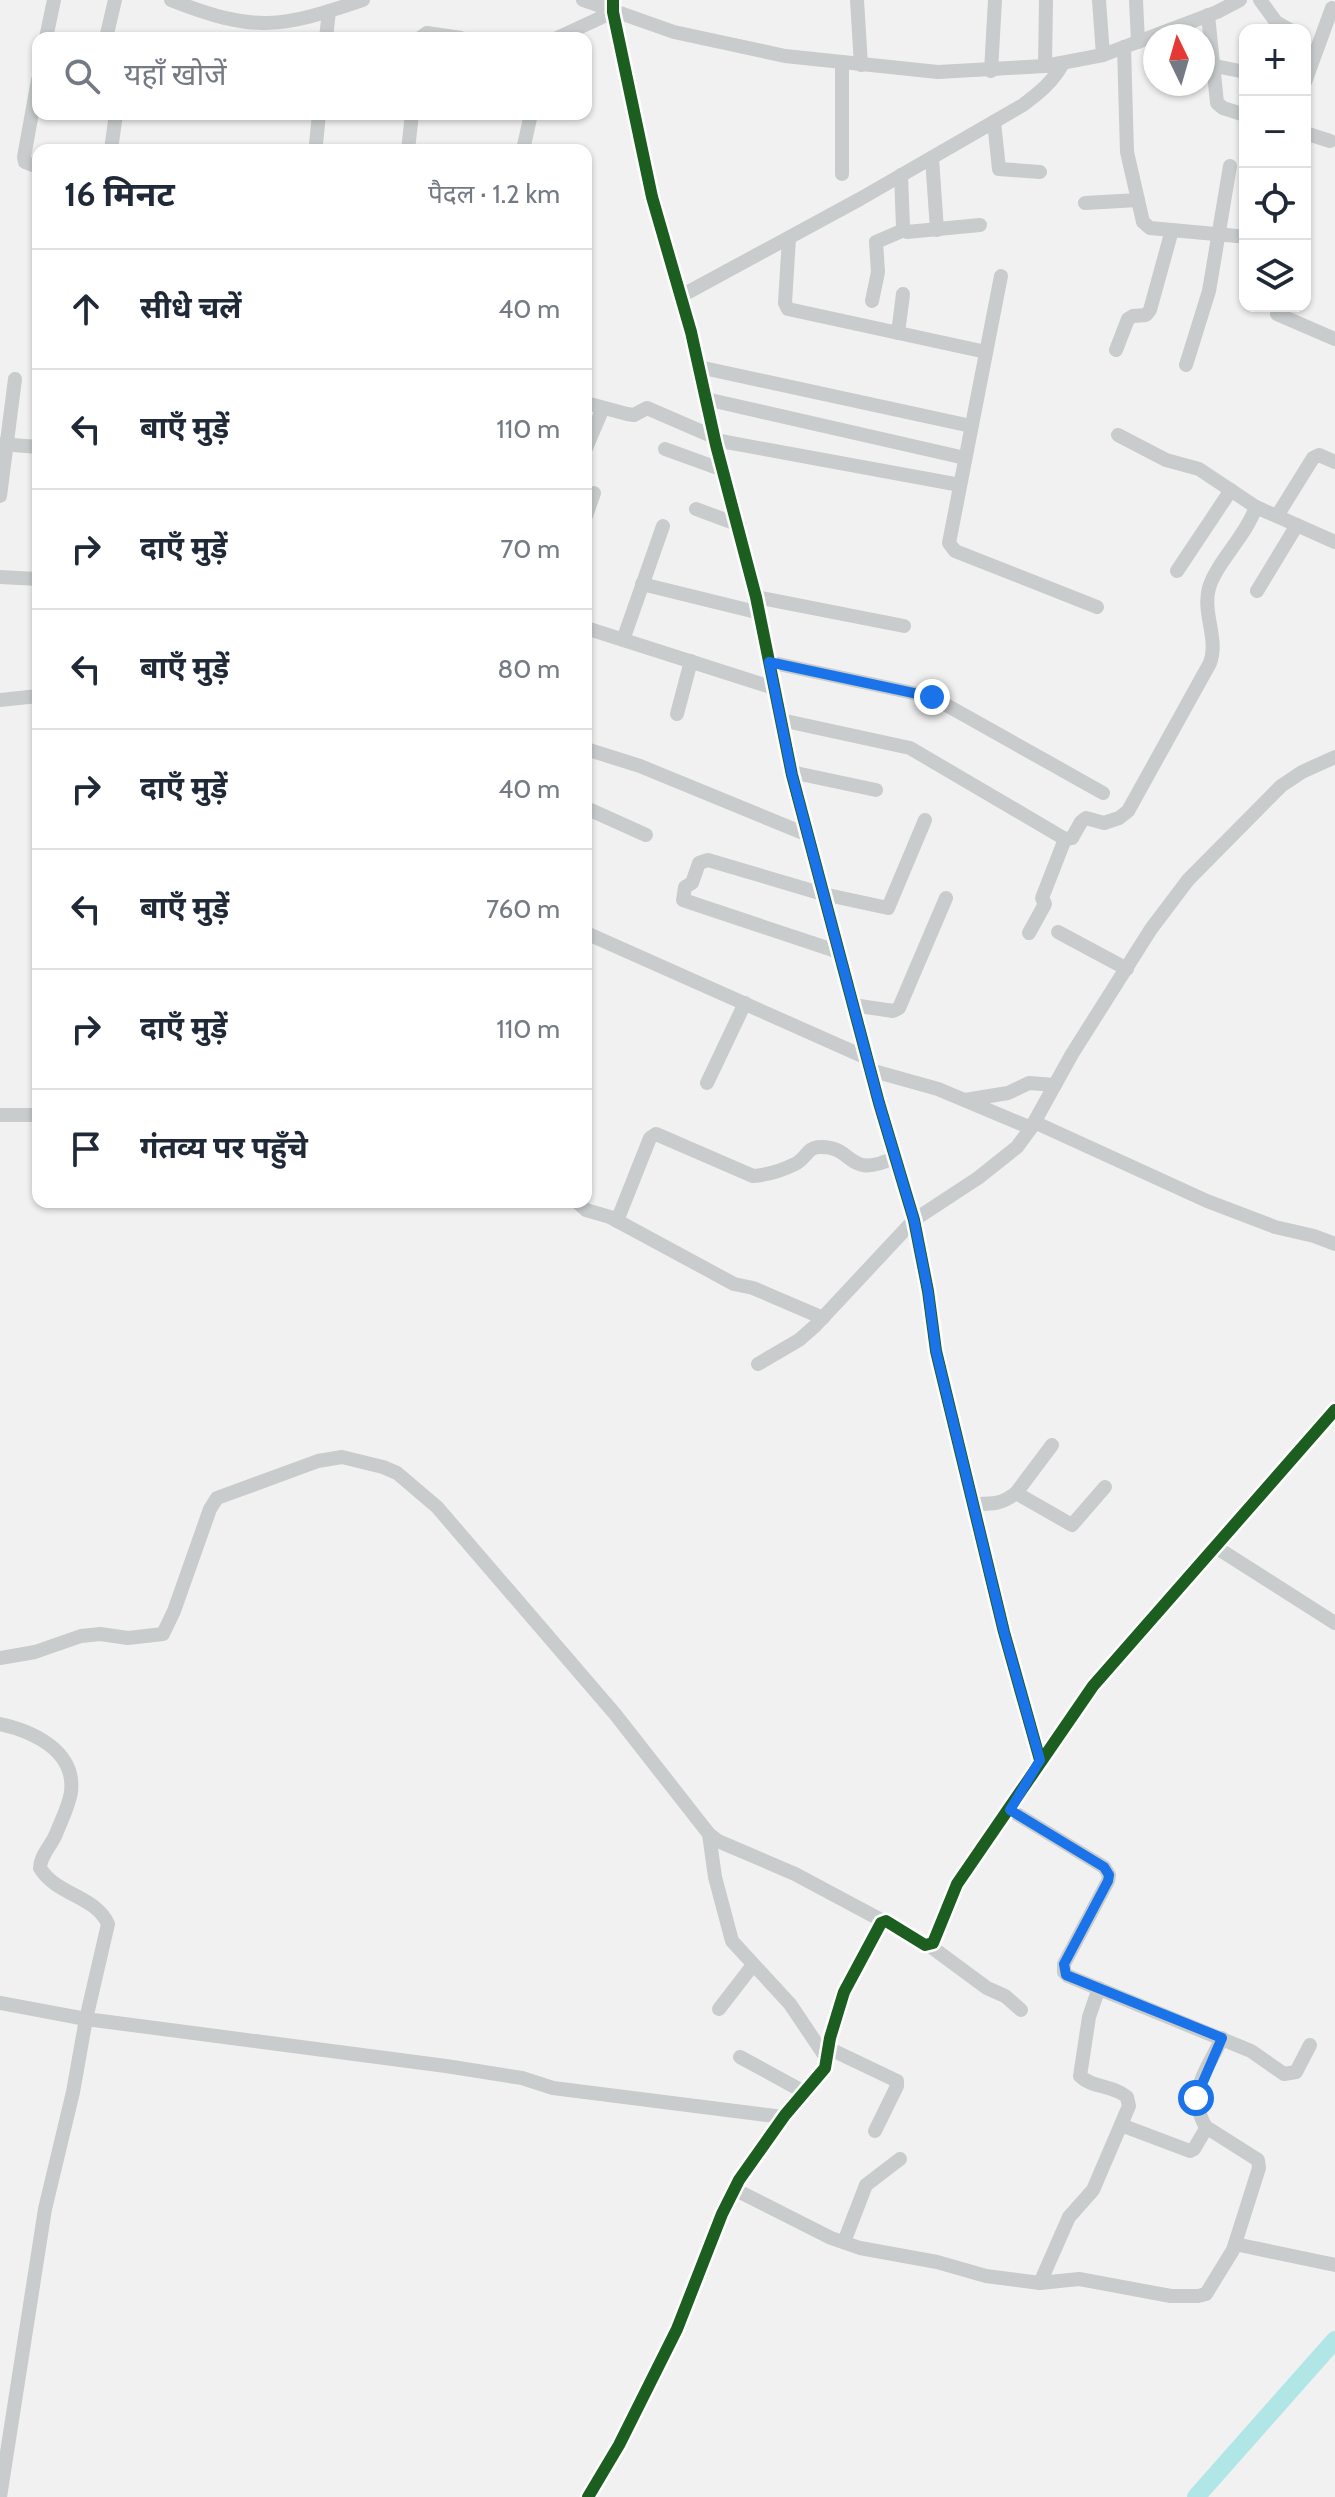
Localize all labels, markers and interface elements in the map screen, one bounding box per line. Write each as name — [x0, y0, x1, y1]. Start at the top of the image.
north arrow — [1143, 24, 1215, 96]
map controls — [1239, 24, 1311, 312]
button: + — [1239, 24, 1311, 96]
search box — [32, 32, 592, 120]
icon: search — [60, 54, 104, 98]
text: यहाँ खोजें — [124, 56, 226, 93]
button: − — [1239, 96, 1311, 168]
button: locate — [1239, 168, 1311, 240]
text: 16 मिनट — [64, 173, 175, 215]
text: पैदल · 1.2 km — [428, 178, 560, 210]
button: layers — [1239, 240, 1311, 312]
icon: ahead — [64, 287, 108, 331]
text: सीधे चलें — [140, 289, 241, 326]
text: 40 m — [498, 293, 560, 325]
icon: left — [64, 407, 108, 451]
text: बाएँ मुड़ें — [140, 409, 229, 446]
text: 110 m — [496, 413, 560, 445]
icon: right — [64, 527, 108, 571]
text: दाएँ मुड़ें — [140, 529, 227, 566]
text: 70 m — [500, 533, 560, 565]
icon: left — [64, 647, 108, 691]
text: बाएँ मुड़ें — [140, 649, 229, 686]
text: 80 m — [497, 653, 560, 685]
route end — [914, 679, 950, 715]
icon: right — [64, 767, 108, 811]
text: दाएँ मुड़ें — [140, 769, 227, 806]
text: 40 m — [498, 773, 560, 805]
icon: left — [64, 887, 108, 931]
text: बाएँ मुड़ें — [140, 889, 229, 926]
text: 760 m — [486, 893, 560, 925]
icon: right — [64, 1007, 108, 1051]
text: दाएँ मुड़ें — [140, 1009, 227, 1046]
text: 110 m — [496, 1013, 560, 1045]
icon: arrive — [64, 1127, 108, 1171]
text: गंतव्य पर पहुँचे — [140, 1129, 308, 1166]
route start — [1178, 2080, 1214, 2116]

